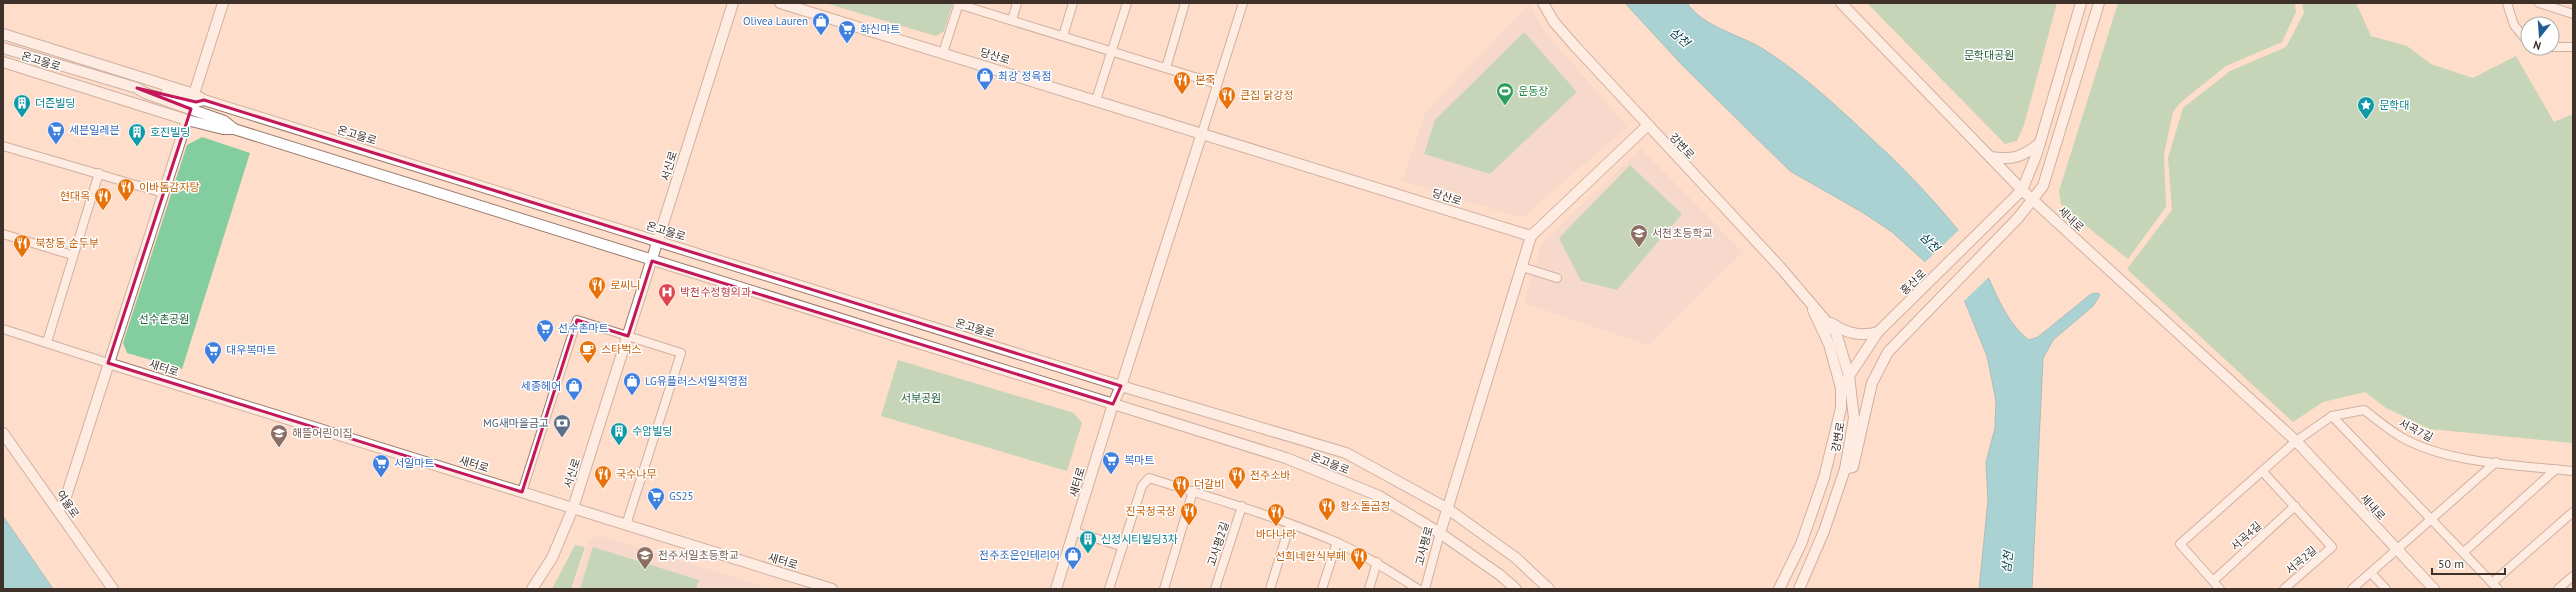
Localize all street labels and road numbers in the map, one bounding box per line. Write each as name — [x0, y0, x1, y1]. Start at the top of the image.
street label: 당산로 — [978, 45, 1012, 67]
street label: 온고을로 — [20, 48, 62, 74]
street label: 온고을로 — [336, 122, 378, 148]
street label: 강변로 — [1667, 130, 1697, 162]
street label: 서신로 — [658, 149, 680, 183]
street label: 당산로 — [1430, 186, 1464, 208]
street label: 세내로 — [2055, 204, 2087, 234]
street label: 온고을로 — [645, 218, 687, 244]
street label: 홍산로 — [1897, 266, 1929, 298]
street label: 온고을로 — [954, 315, 996, 341]
street label: 새터로 — [147, 357, 181, 379]
street label: 서곡7길 — [2397, 416, 2435, 444]
street label: 강변로 — [1828, 421, 1848, 453]
street label: 온고을로 — [1309, 449, 1351, 477]
street label: 새터로 — [457, 453, 491, 475]
street label: 서신로 — [561, 456, 583, 490]
street label: 새터로 — [1066, 465, 1088, 499]
street label: 여울로 — [54, 488, 82, 520]
street label: 세내로 — [2358, 491, 2388, 523]
street label: 서곡4길 — [2228, 519, 2264, 553]
street label: 고사평2길 — [1204, 520, 1232, 568]
street label: 고사평로 — [1412, 525, 1436, 567]
street label: 서곡2길 — [2283, 543, 2319, 577]
street label: 새터로 — [766, 550, 800, 572]

